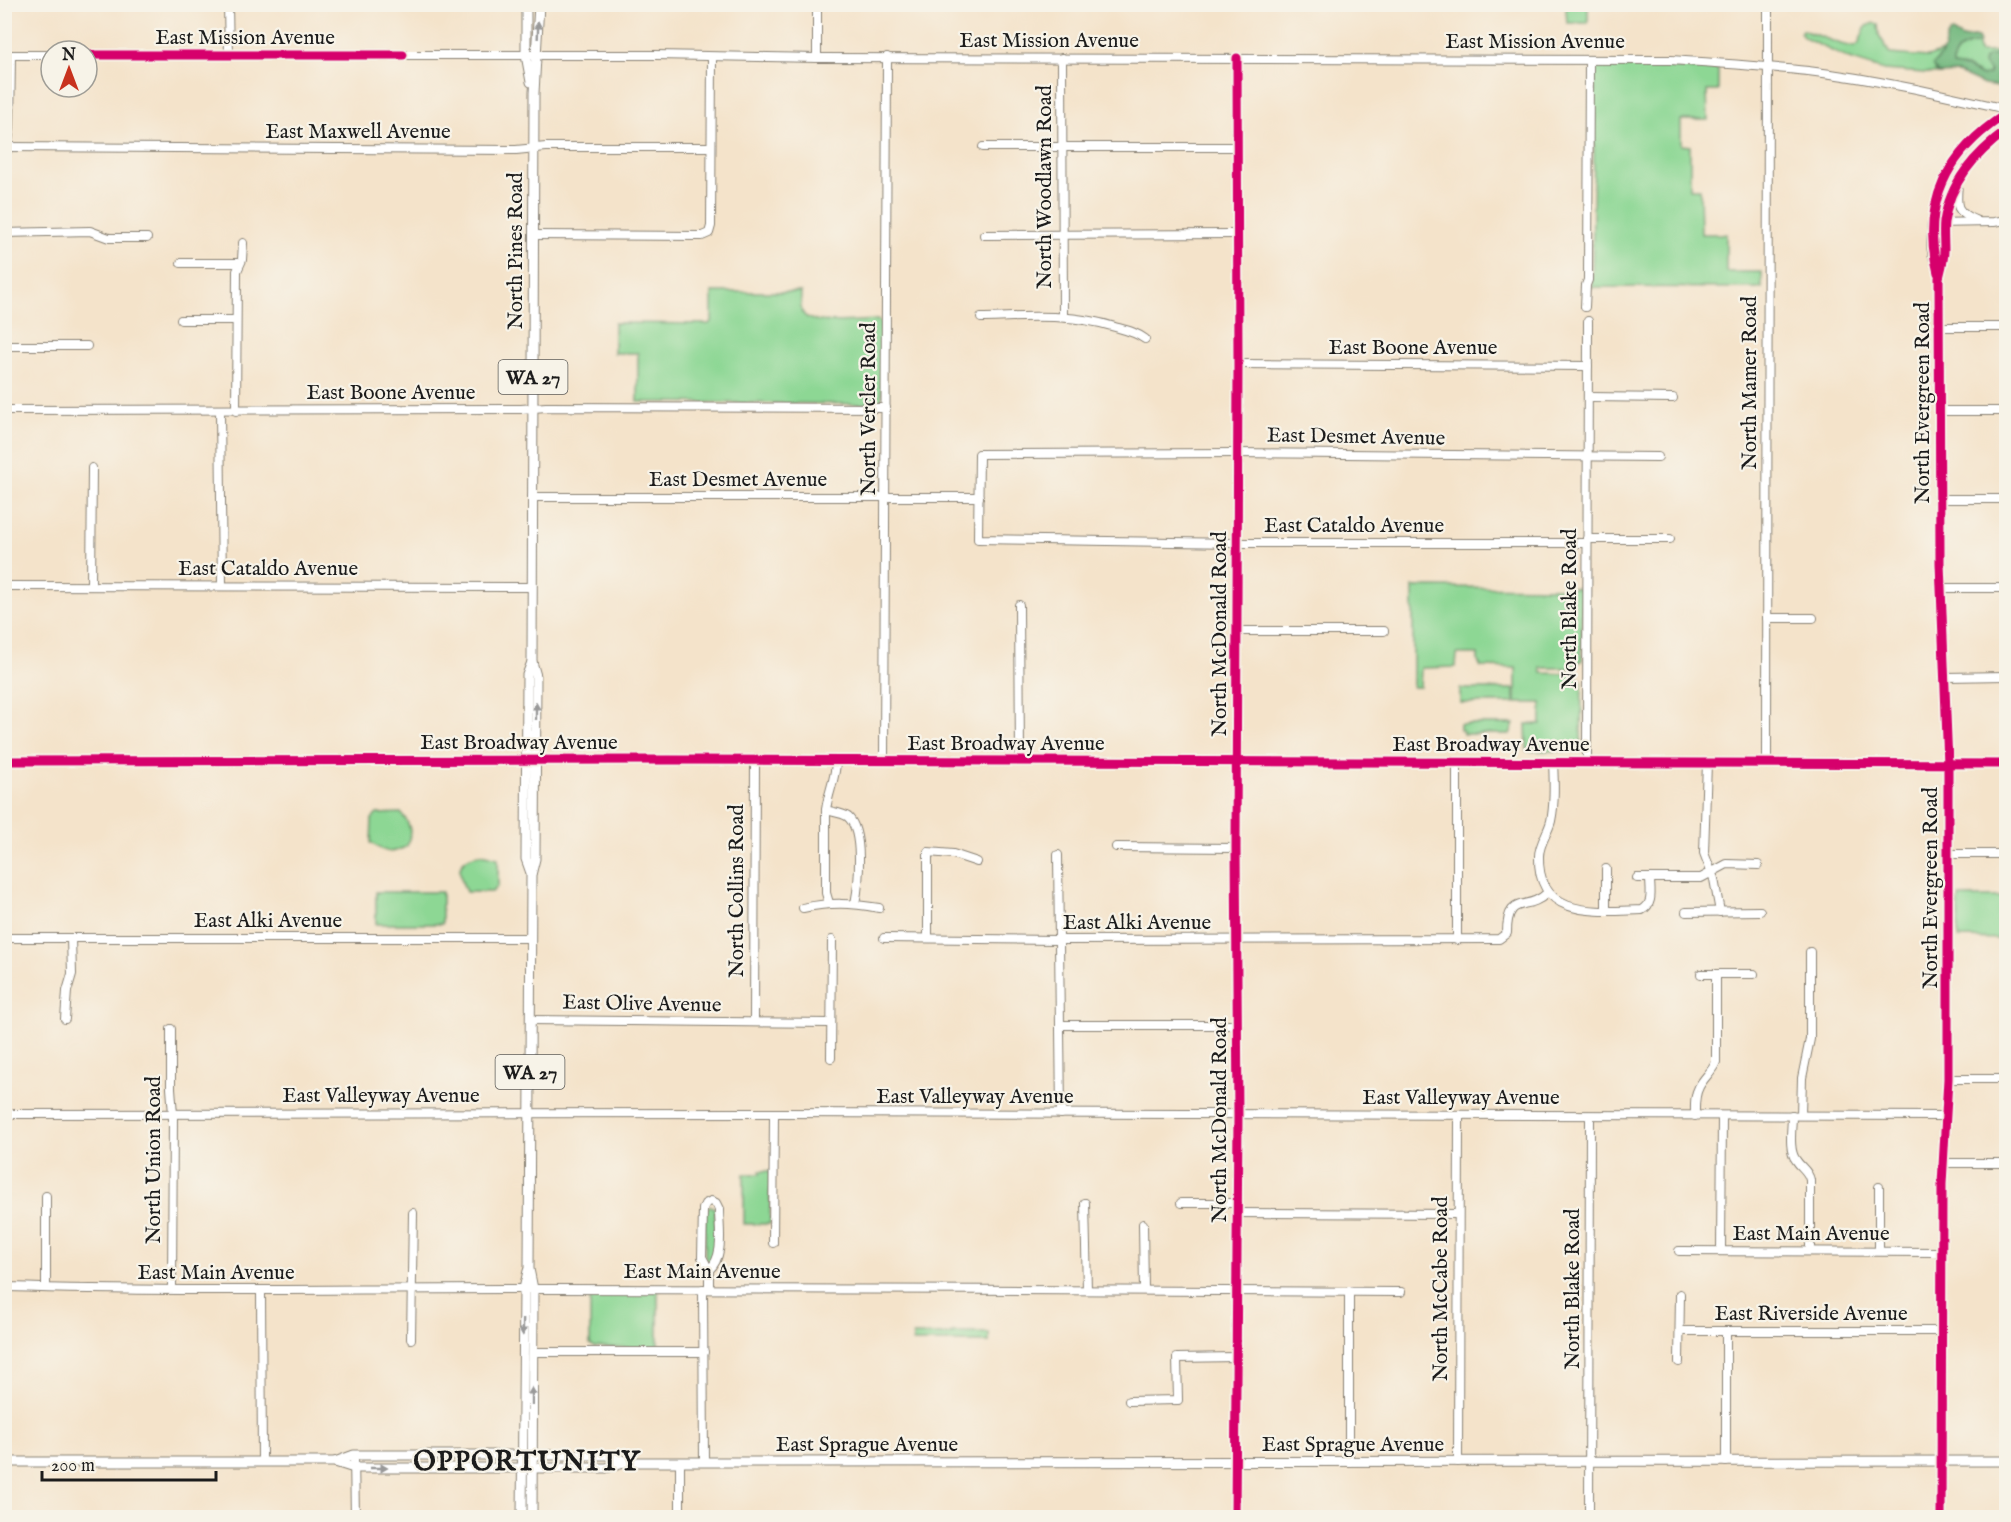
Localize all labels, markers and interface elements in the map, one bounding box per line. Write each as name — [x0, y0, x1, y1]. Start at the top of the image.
one-way arrow — [534, 20, 543, 39]
street label: East Mission Avenue — [155, 25, 335, 52]
street label: East Mission Avenue — [959, 28, 1139, 55]
street label: East Mission Avenue — [1445, 29, 1625, 56]
north arrow — [39, 39, 99, 99]
text: N — [61, 46, 76, 66]
street label: North Woodlawn Road — [1032, 84, 1059, 289]
street label: East Maxwell Avenue — [265, 119, 451, 146]
street label: North Pines Road — [503, 171, 530, 330]
street label: North Mamer Road — [1737, 295, 1764, 470]
street label: North Evergreen Road — [1910, 301, 1937, 504]
street label: North Vercler Road — [856, 321, 883, 496]
street label: East Boone Avenue — [1329, 335, 1498, 362]
road number: WA 27 — [498, 360, 568, 394]
street label: East Boone Avenue — [307, 380, 476, 407]
street label: East Desmet Avenue — [1267, 422, 1446, 453]
street label: East Desmet Avenue — [649, 467, 828, 494]
street label: East Cataldo Avenue — [1264, 513, 1444, 540]
street label: North Blake Road — [1557, 528, 1584, 690]
street label: North McDonald Road — [1207, 531, 1234, 737]
street label: East Cataldo Avenue — [178, 556, 358, 583]
one-way arrow — [531, 701, 541, 720]
street label: East Broadway Avenue — [420, 730, 618, 757]
street label: East Broadway Avenue — [907, 731, 1105, 758]
street label: East Broadway Avenue — [1392, 732, 1590, 759]
street label: North Evergreen Road — [1918, 786, 1945, 989]
street label: North Collins Road — [724, 803, 751, 978]
street label: East Alki Avenue — [194, 908, 343, 935]
street label: East Alki Avenue — [1063, 910, 1212, 937]
street label: East Olive Avenue — [562, 990, 722, 1019]
street label: North McDonald Road — [1207, 1017, 1234, 1223]
road number: WA 27 — [496, 1055, 564, 1089]
street label: North Union Road — [141, 1075, 168, 1244]
street label: East Valleyway Avenue — [282, 1083, 480, 1110]
street label: East Valleyway Avenue — [876, 1084, 1074, 1111]
street label: East Valleyway Avenue — [1362, 1085, 1560, 1112]
street label: North McCabe Road — [1428, 1196, 1455, 1382]
street label: North Blake Road — [1560, 1208, 1587, 1370]
street label: East Main Avenue — [1732, 1221, 1890, 1248]
street label: East Main Avenue — [623, 1259, 781, 1286]
street label: East Main Avenue — [137, 1260, 295, 1287]
street label: East Riverside Avenue — [1714, 1301, 1908, 1328]
one-way arrow — [518, 1317, 528, 1336]
one-way arrow — [527, 1386, 537, 1405]
street label: East Sprague Avenue — [776, 1432, 959, 1459]
street label: East Sprague Avenue — [1262, 1432, 1445, 1459]
scale bar — [42, 1444, 216, 1482]
district label: OPPORTUNITY — [413, 1446, 641, 1480]
text: 200 m — [51, 1455, 95, 1478]
one-way arrow — [370, 1463, 389, 1473]

